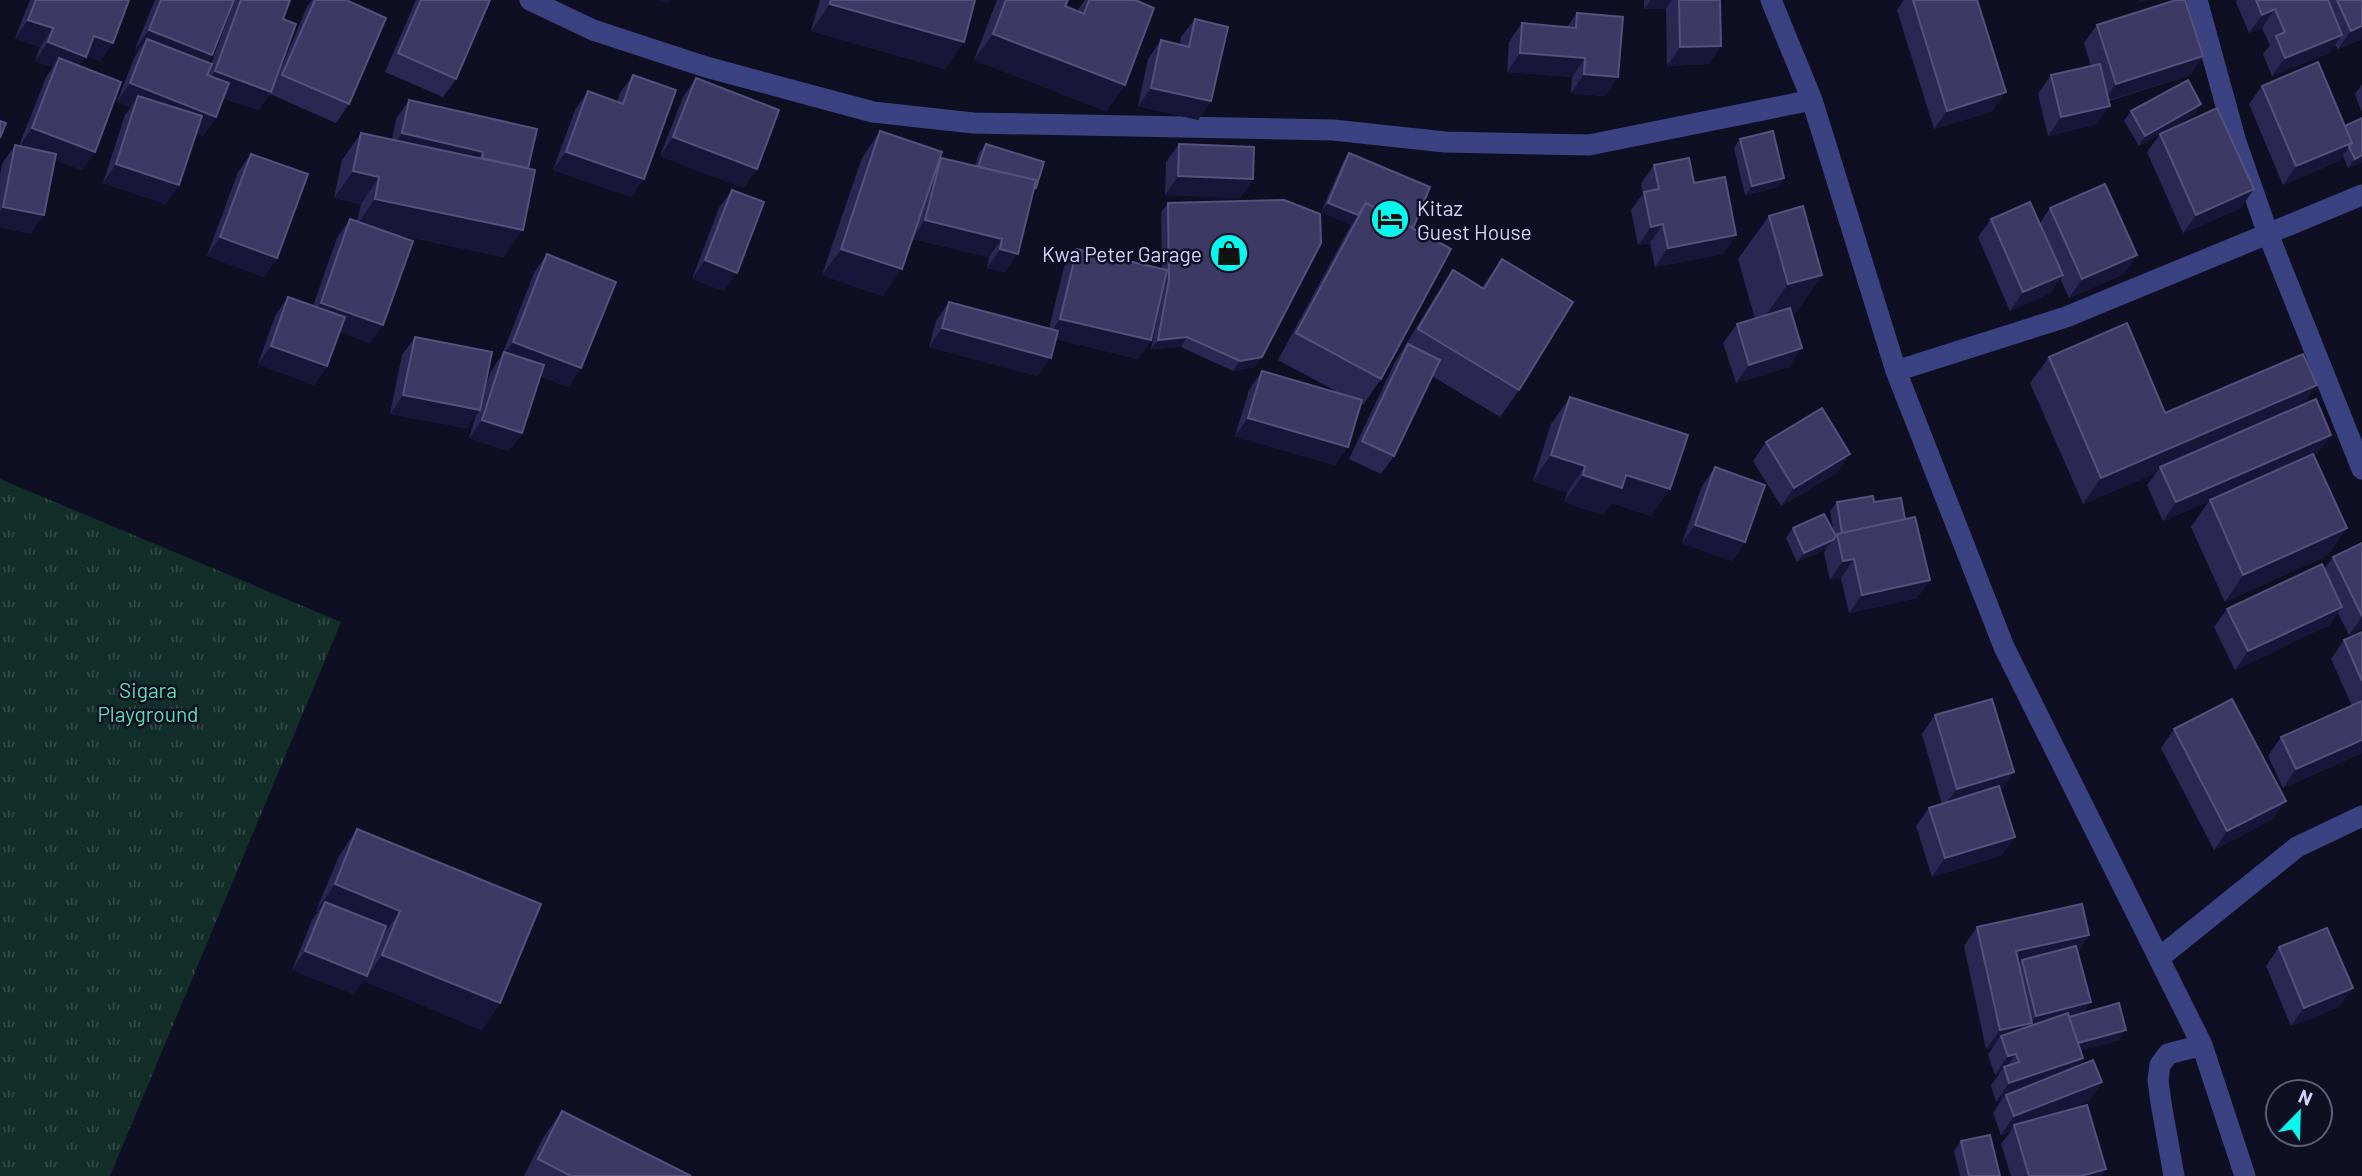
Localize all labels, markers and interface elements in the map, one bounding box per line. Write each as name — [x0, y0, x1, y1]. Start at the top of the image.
place label: Kitaz Guest House — [1417, 195, 1532, 244]
hotel icon: Kitaz Guest House — [1369, 198, 1411, 240]
shop icon: Kwa Peter Garage — [1208, 232, 1250, 274]
place label: Kwa Peter Garage — [1042, 241, 1202, 266]
park label: Sigara Playground — [97, 677, 199, 726]
north arrow — [2264, 1078, 2334, 1148]
text: N — [2296, 1084, 2316, 1110]

